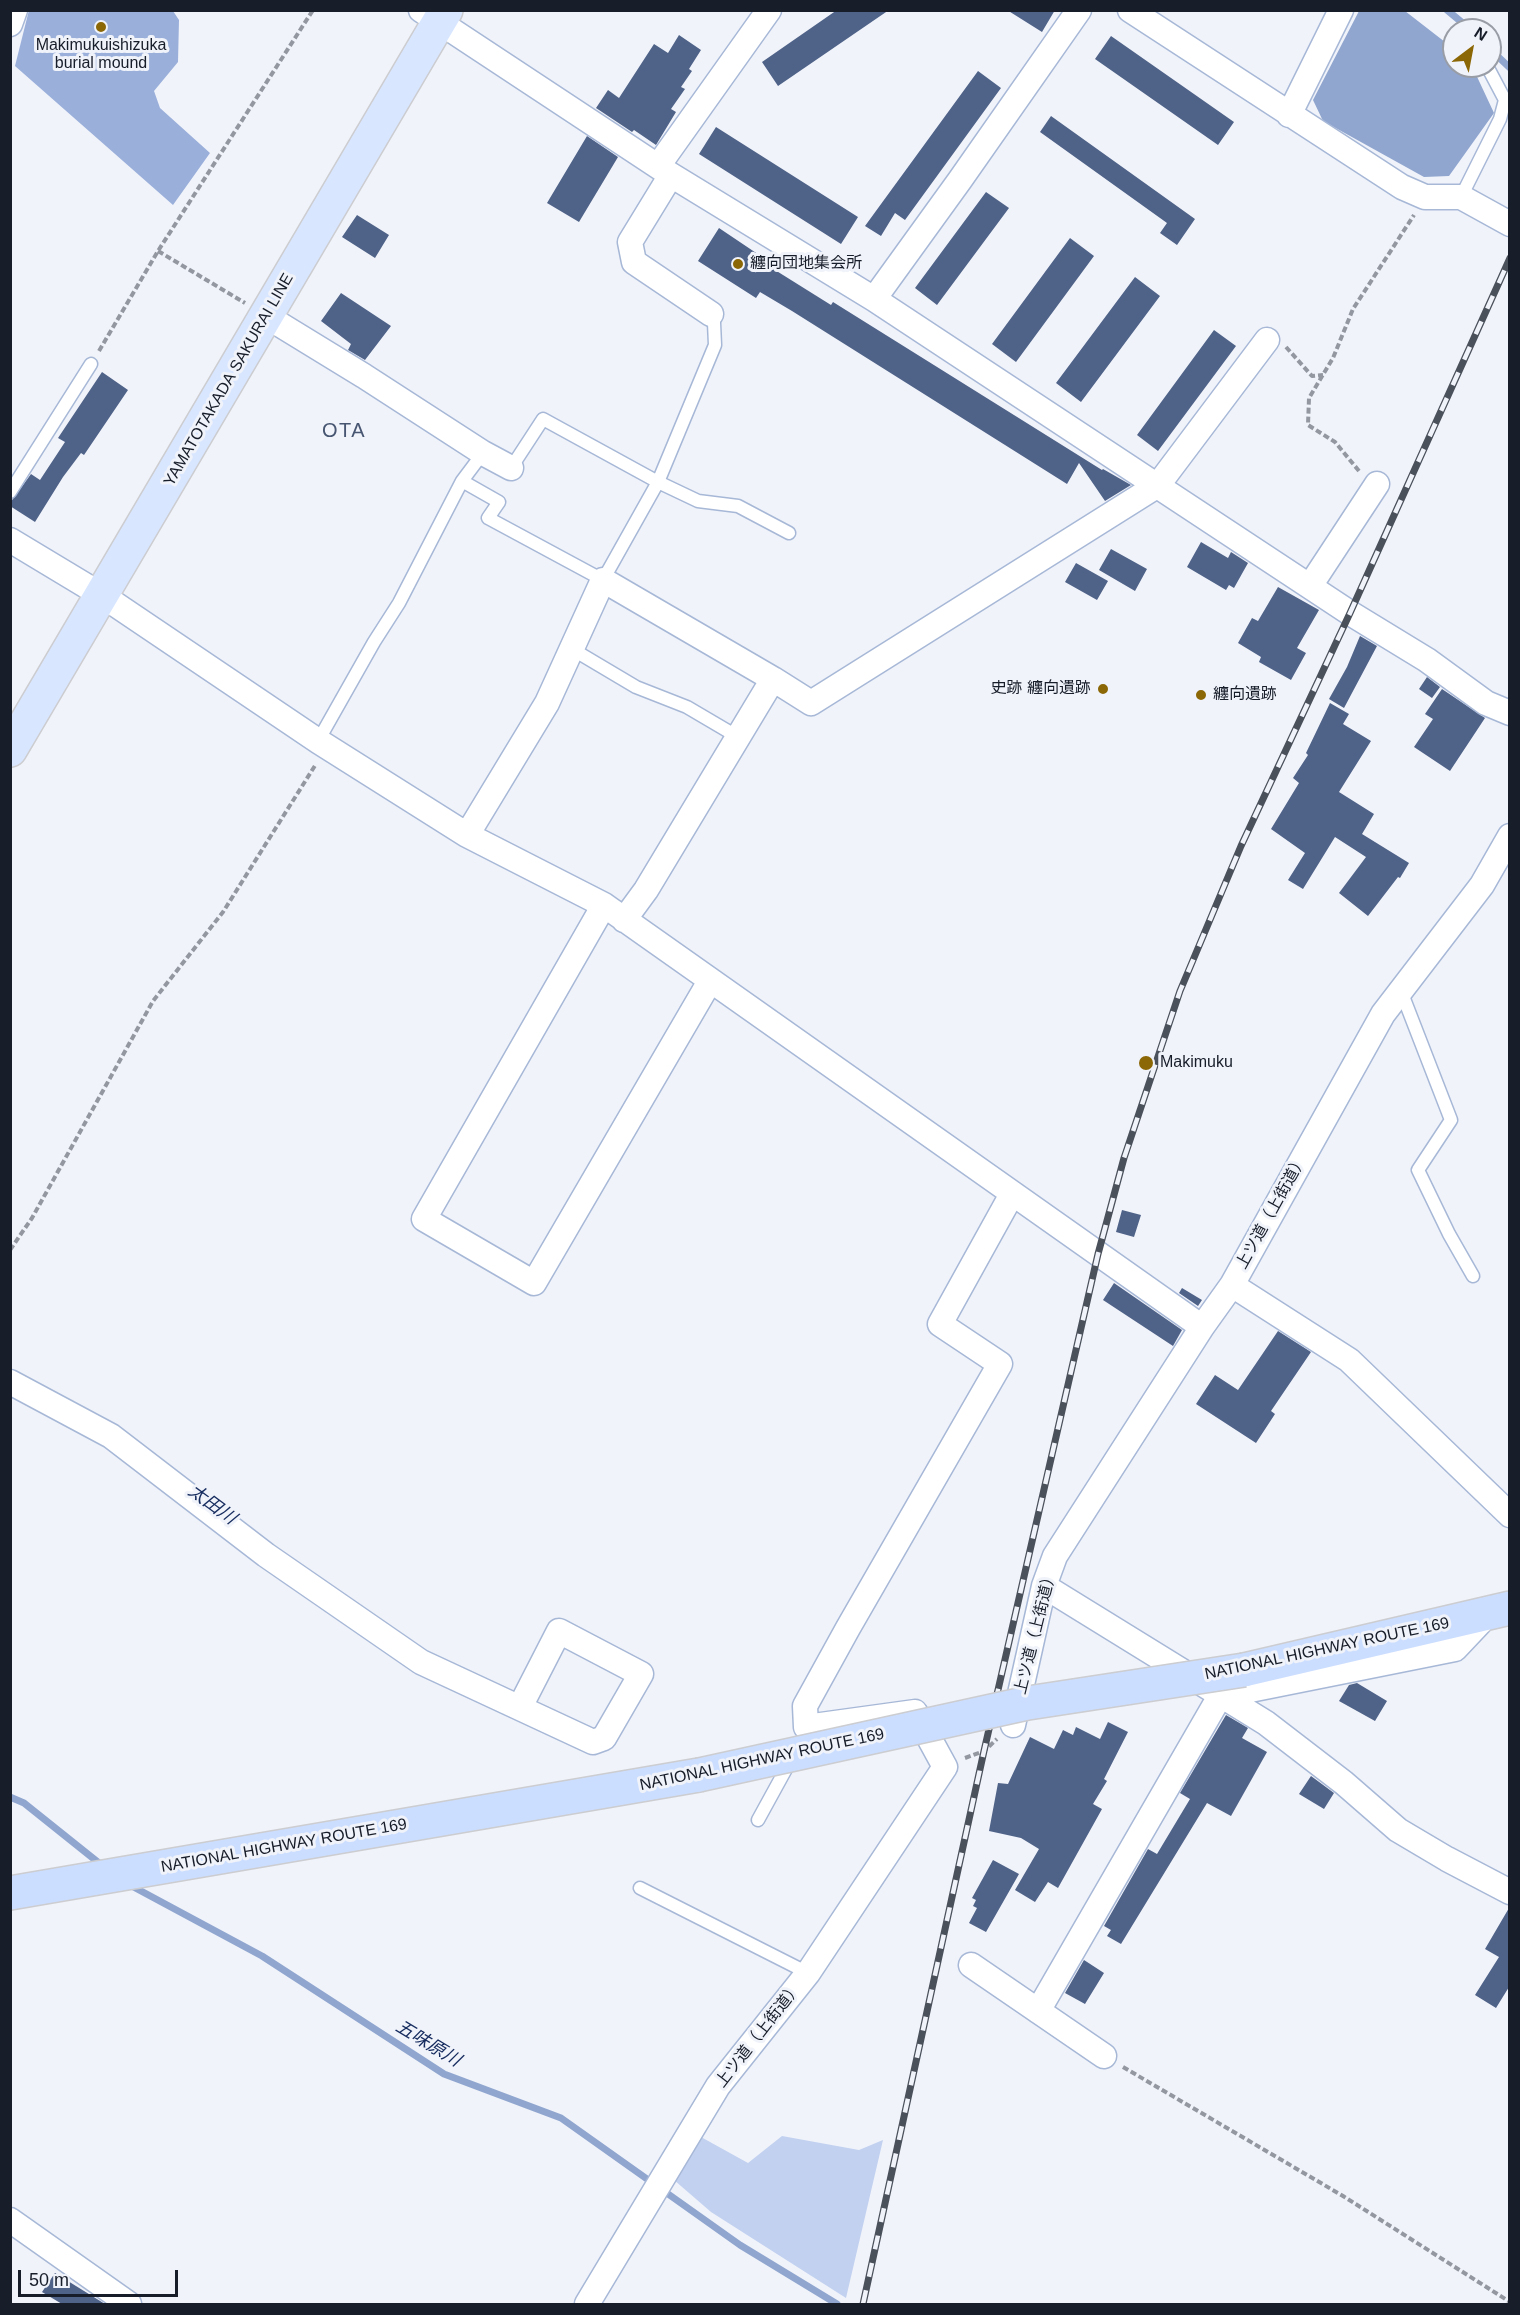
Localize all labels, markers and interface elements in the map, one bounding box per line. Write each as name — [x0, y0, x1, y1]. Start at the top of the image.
north arrow — [1442, 18, 1502, 78]
marker: Makimukuishizuka burial mound — [94, 20, 108, 34]
text: N — [1471, 24, 1490, 44]
place label: Makimukuishizuka burial mound — [36, 36, 166, 74]
place label: 纏向団地集会所 — [750, 254, 862, 274]
marker: 纏向団地集会所 — [731, 257, 745, 271]
street label: YAMATOTAKADA SAKURAI LINE — [160, 270, 298, 490]
district label: OTA — [322, 419, 366, 443]
place label: 史跡 纏向遺跡 — [991, 679, 1091, 699]
marker: 史跡 纏向遺跡 — [1096, 682, 1110, 696]
place label: 纏向遺跡 — [1213, 685, 1277, 705]
marker: 纏向遺跡 — [1194, 688, 1208, 702]
place label: Makimuku — [1160, 1053, 1233, 1073]
marker: Makimuku — [1137, 1054, 1155, 1072]
street label: 上ツ道（上街道） — [1233, 1151, 1311, 1273]
water label: 太田川 — [184, 1480, 240, 1530]
street label: 上ツ道（上街道） — [1011, 1568, 1061, 1696]
street label: NATIONAL HIGHWAY ROUTE 169 — [1203, 1614, 1451, 1684]
street label: NATIONAL HIGHWAY ROUTE 169 — [638, 1725, 886, 1795]
street label: NATIONAL HIGHWAY ROUTE 169 — [159, 1815, 409, 1877]
street label: 上ツ道（上街道） — [712, 1979, 806, 2091]
water label: 五味原川 — [392, 2016, 464, 2072]
scale bar — [21, 2258, 182, 2296]
text: 50 m — [29, 2270, 69, 2290]

